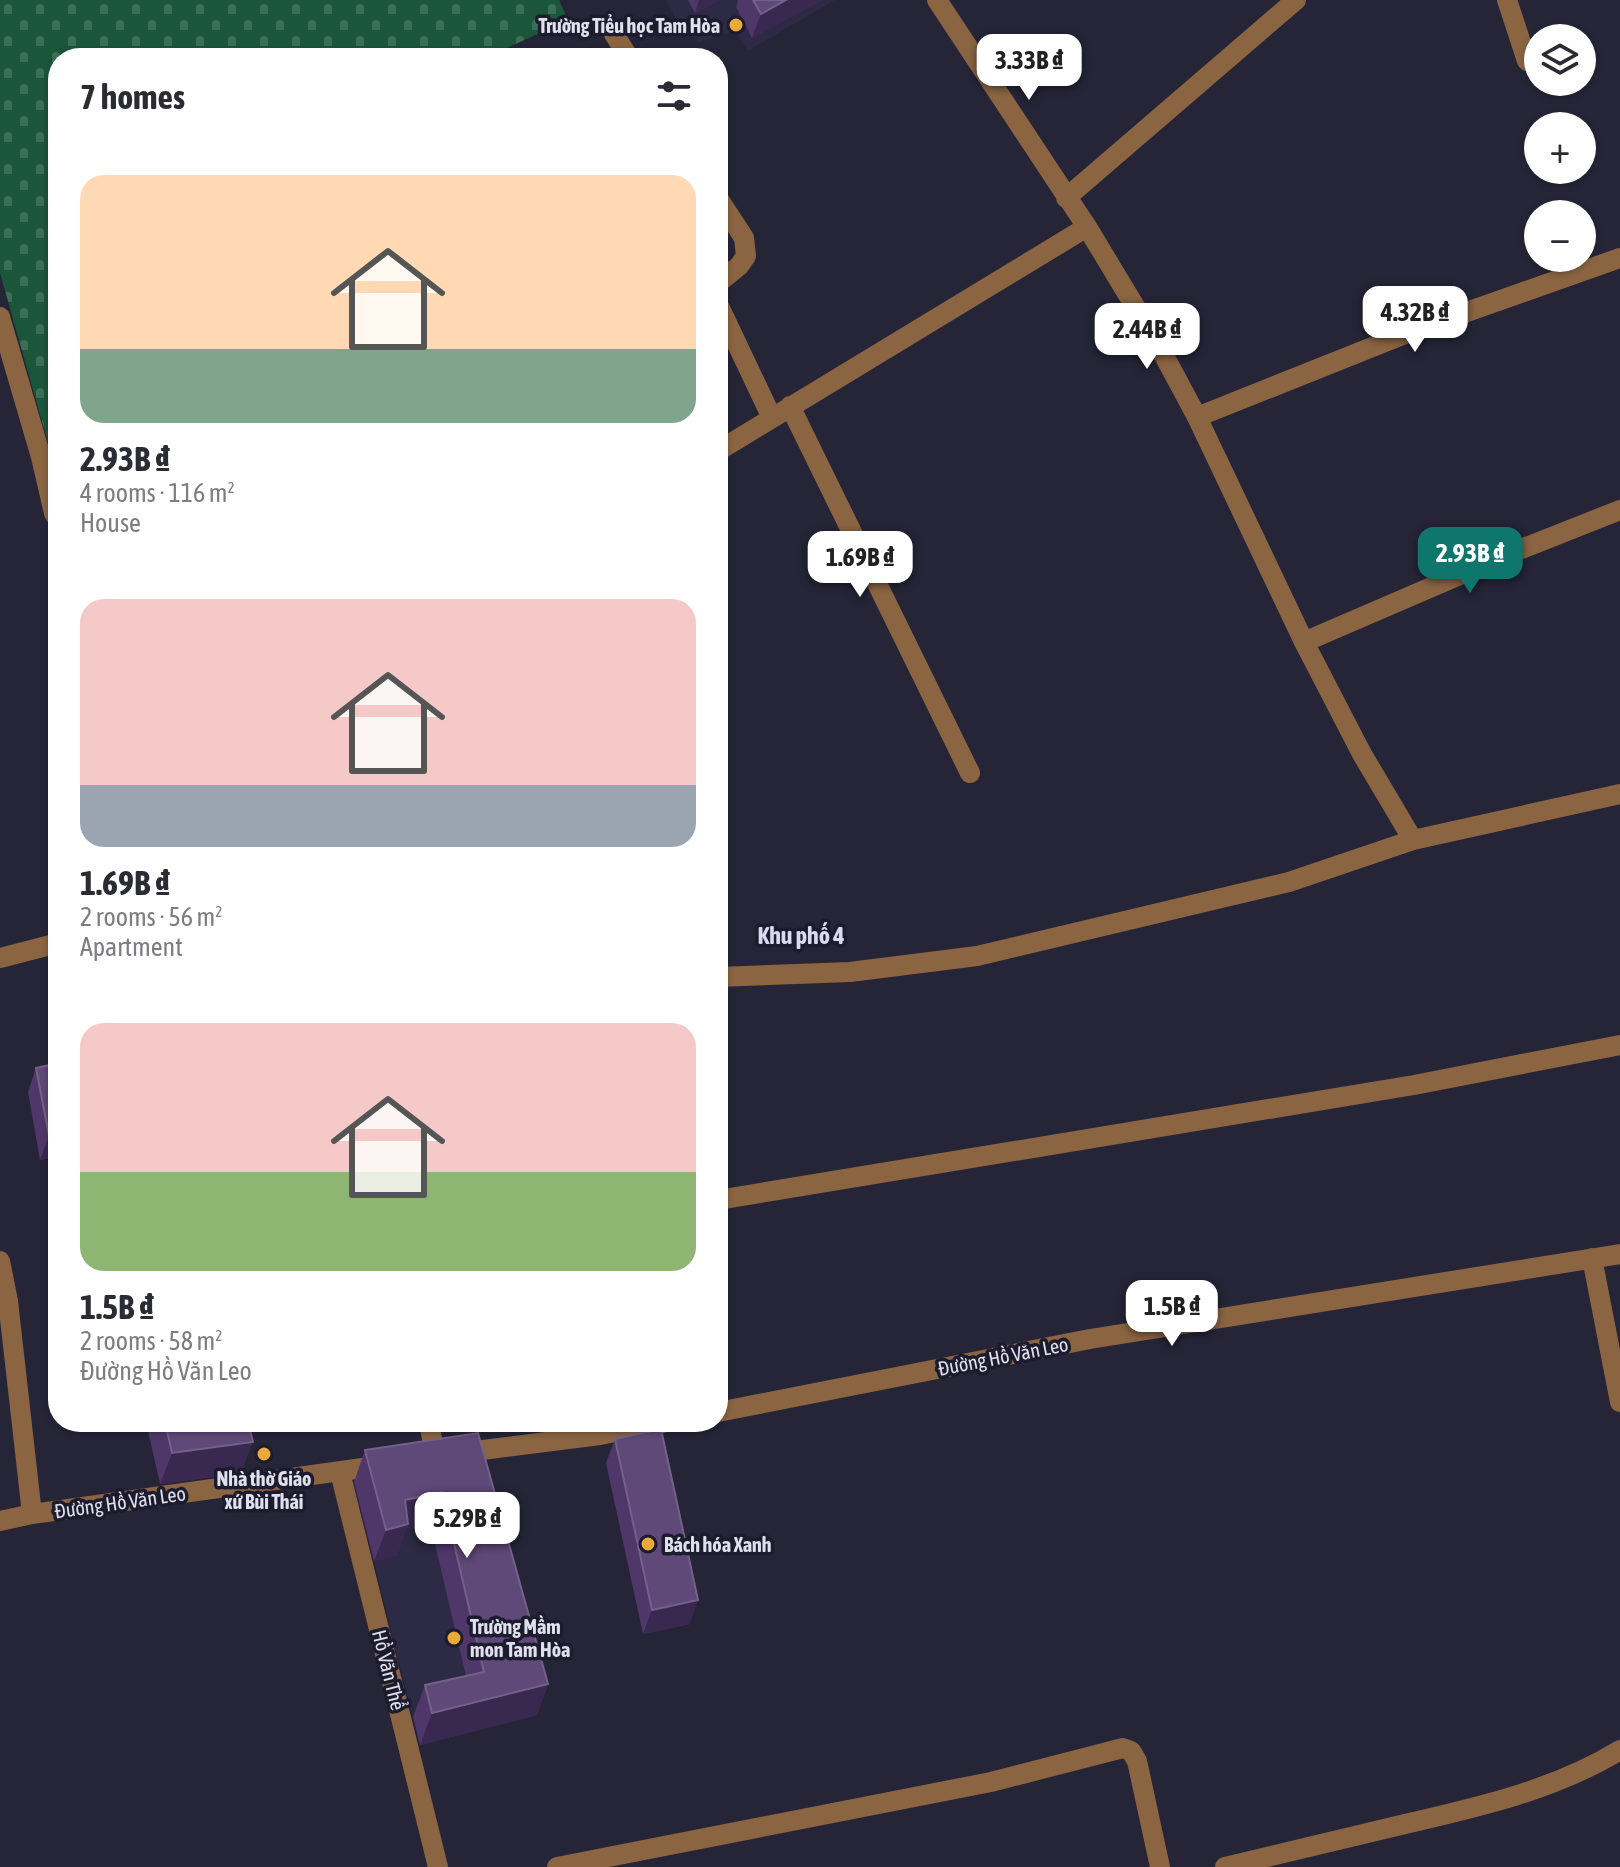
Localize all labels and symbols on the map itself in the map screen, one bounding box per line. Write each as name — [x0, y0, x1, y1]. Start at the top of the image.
place label: Trường Tiểu học Tam Hòa — [539, 13, 720, 37]
marker: Trường Tiểu học Tam Hòa — [727, 16, 745, 34]
pin: 3.33B ₫ — [955, 34, 1103, 102]
pin: 4.32B ₫ — [1341, 286, 1489, 354]
pin: 2.44B ₫ — [1073, 303, 1221, 371]
pin: 2.93B ₫ — [1396, 527, 1544, 595]
pin: 1.69B ₫ — [786, 531, 934, 599]
district label: Khu phố 4 — [757, 922, 845, 949]
pin: 1.5B ₫ — [1107, 1280, 1237, 1348]
street label: Đường Hồ Văn Leo — [936, 1332, 1070, 1380]
marker: Nhà thờ Giáo xứ Bùi Thái — [255, 1445, 273, 1463]
place label: Nhà thờ Giáo xứ Bùi Thái — [216, 1467, 312, 1513]
street label: Đường Hồ Văn Leo — [53, 1481, 187, 1523]
pin: 5.29B ₫ — [393, 1492, 541, 1560]
place label: Bách hóa Xanh — [664, 1533, 771, 1556]
marker: Bách hóa Xanh — [639, 1535, 657, 1553]
place label: Trường Mầm mon Tam Hòa — [470, 1615, 570, 1661]
street label: Hồ Văn Thể — [368, 1627, 410, 1713]
marker: Trường Mầm mon Tam Hòa — [445, 1629, 463, 1647]

